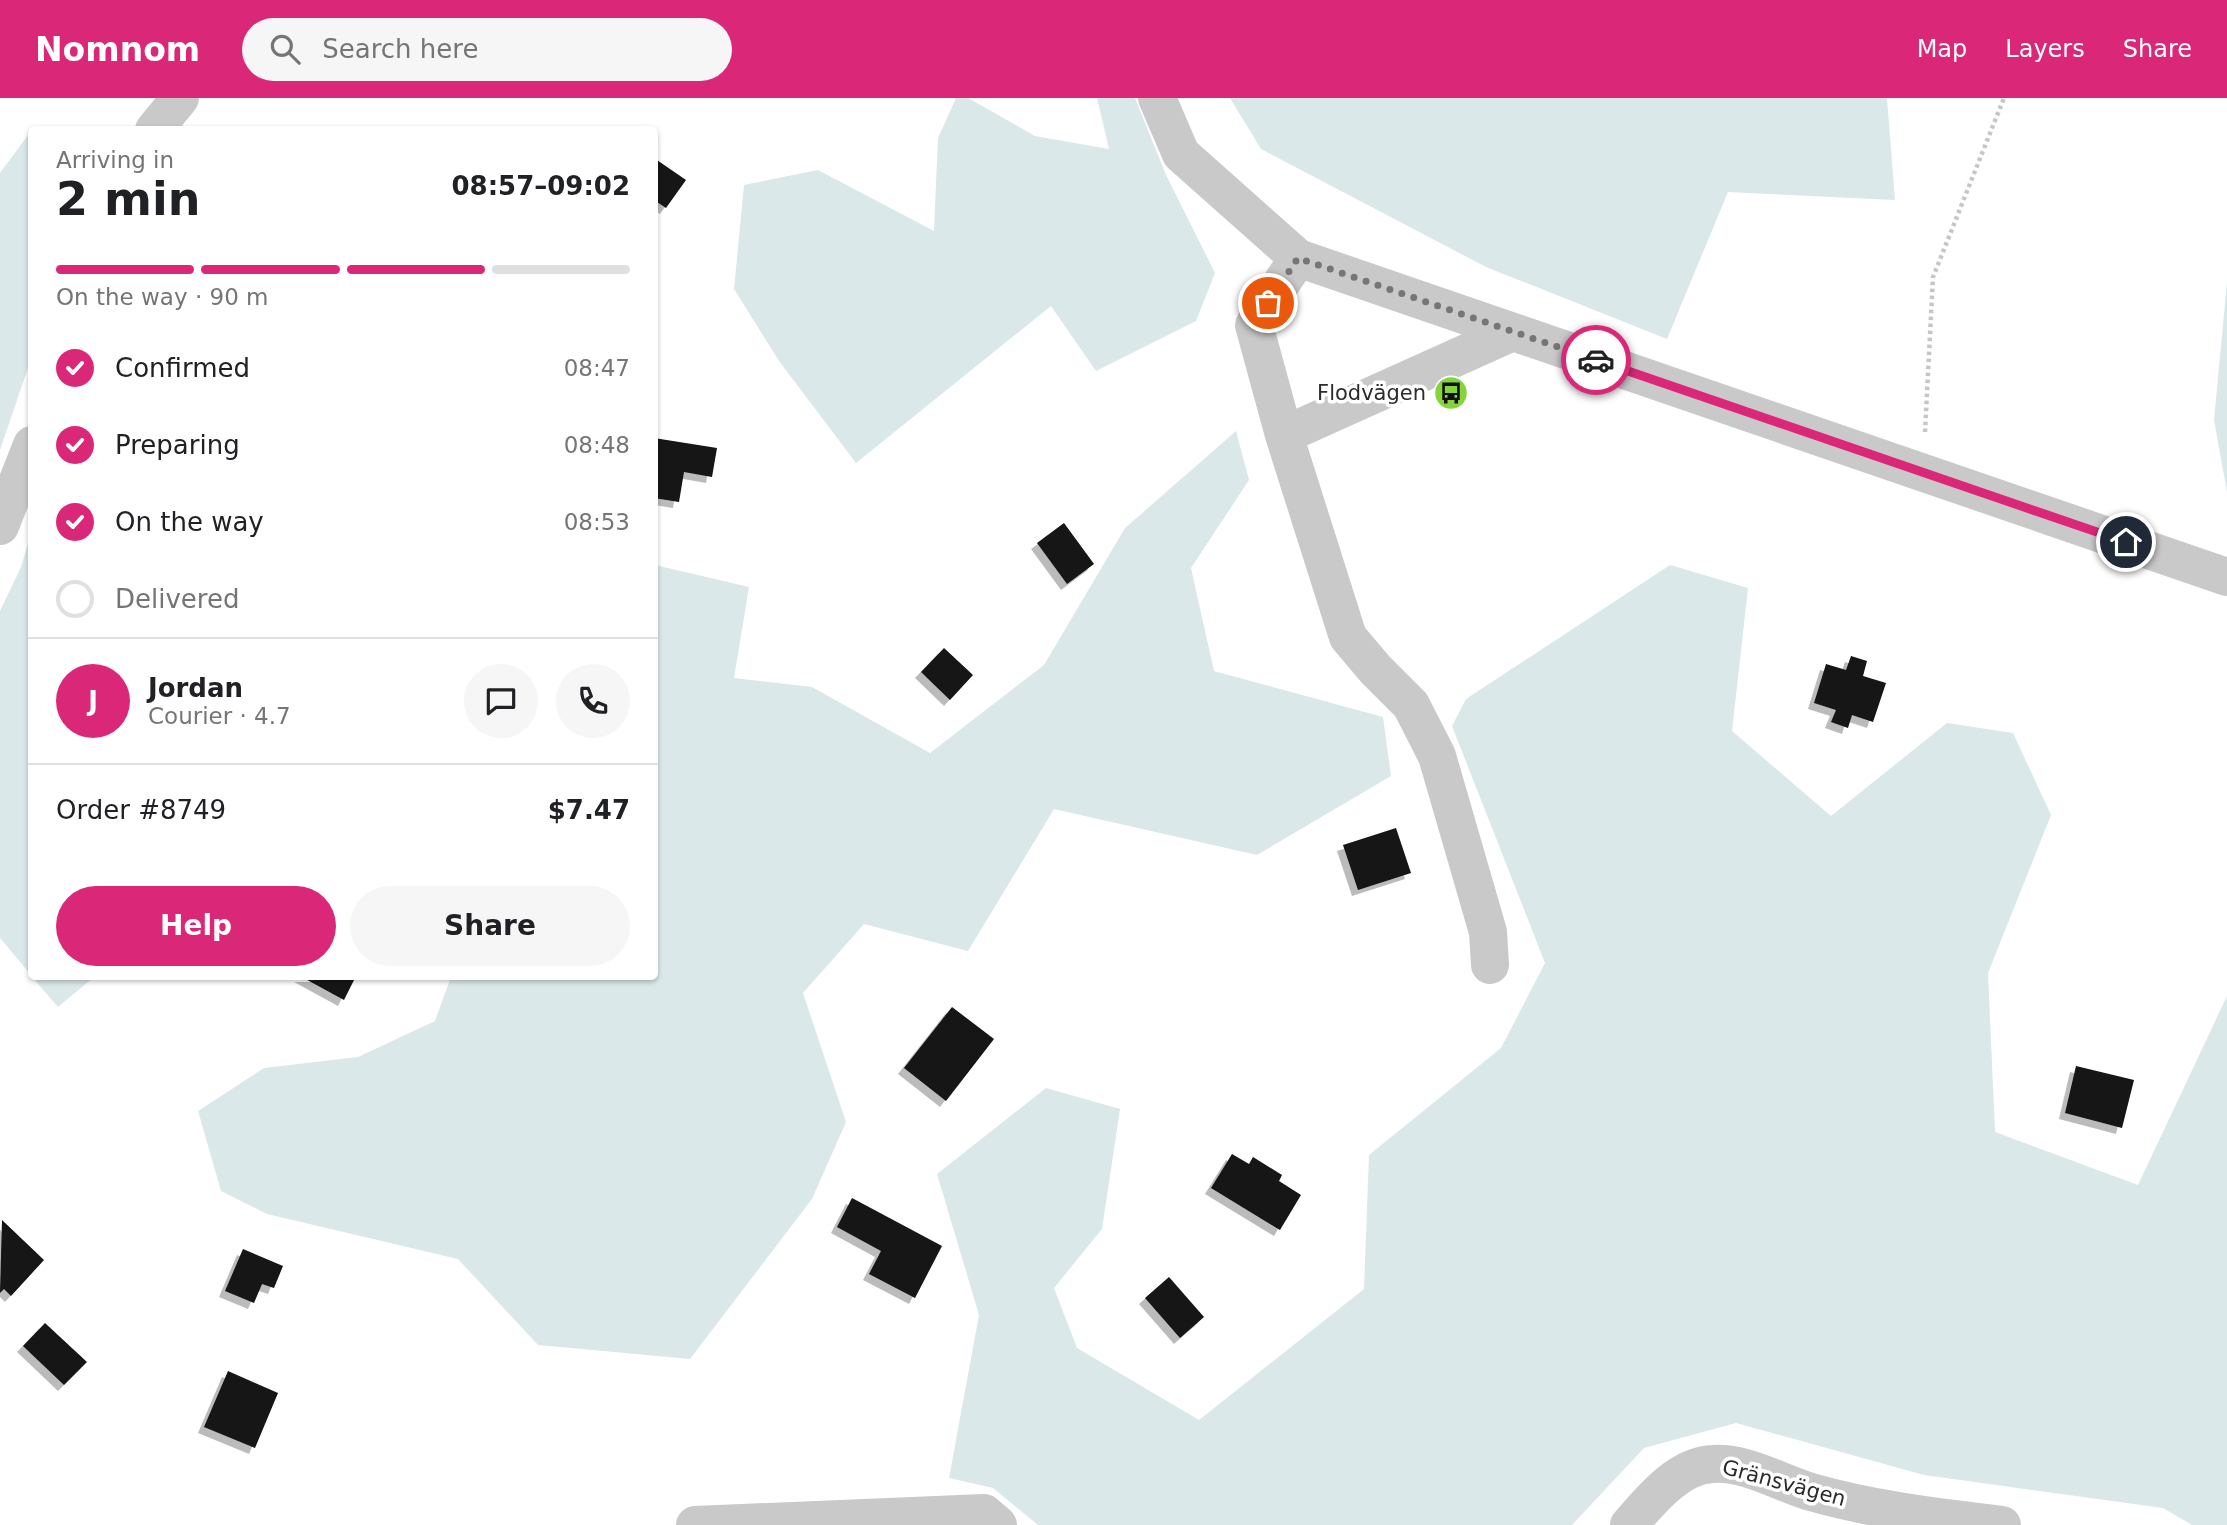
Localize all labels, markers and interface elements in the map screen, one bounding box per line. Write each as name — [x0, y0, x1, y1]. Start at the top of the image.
search box — [242, 18, 732, 81]
text: Nomnom — [35, 30, 200, 69]
icon: search — [266, 30, 304, 68]
text: Search here — [322, 34, 478, 64]
text: Map — [1917, 35, 1967, 63]
text: Layers — [2005, 35, 2085, 63]
text: Share — [2123, 35, 2192, 63]
text: Arriving in — [56, 147, 174, 173]
text: 08:57–09:02 — [451, 171, 630, 201]
text: 2 min — [56, 172, 200, 226]
pin — [1238, 273, 1298, 333]
text: On the way · 90 m — [56, 284, 268, 310]
icon: bag — [1249, 284, 1287, 322]
courier — [1561, 325, 1631, 395]
icon: car — [1577, 341, 1615, 379]
icon: check — [56, 349, 94, 387]
text: Confirmed — [115, 353, 250, 383]
text: 08:47 — [564, 355, 630, 381]
bus stop icon: Flodvägen — [1432, 374, 1470, 412]
place label: Flodvägen — [1317, 381, 1426, 405]
icon: check — [56, 426, 94, 464]
text: Preparing — [115, 430, 240, 460]
text: 08:48 — [564, 432, 630, 458]
icon: check — [56, 503, 94, 541]
text: On the way — [115, 507, 264, 537]
text: 08:53 — [564, 509, 630, 535]
pin — [2096, 512, 2156, 572]
icon: home — [2107, 523, 2145, 561]
text: Delivered — [115, 584, 239, 614]
button: chat — [464, 664, 538, 738]
button: phone — [556, 664, 630, 738]
text: Jordan — [148, 673, 243, 703]
text: J — [88, 686, 98, 716]
text: Courier · 4.7 — [148, 703, 291, 729]
text: Order #8749 — [56, 795, 226, 825]
text: $7.47 — [548, 795, 630, 825]
button: Help — [56, 886, 336, 966]
button: Share — [350, 886, 630, 966]
street label: Gränsvägen — [1720, 1455, 1848, 1511]

